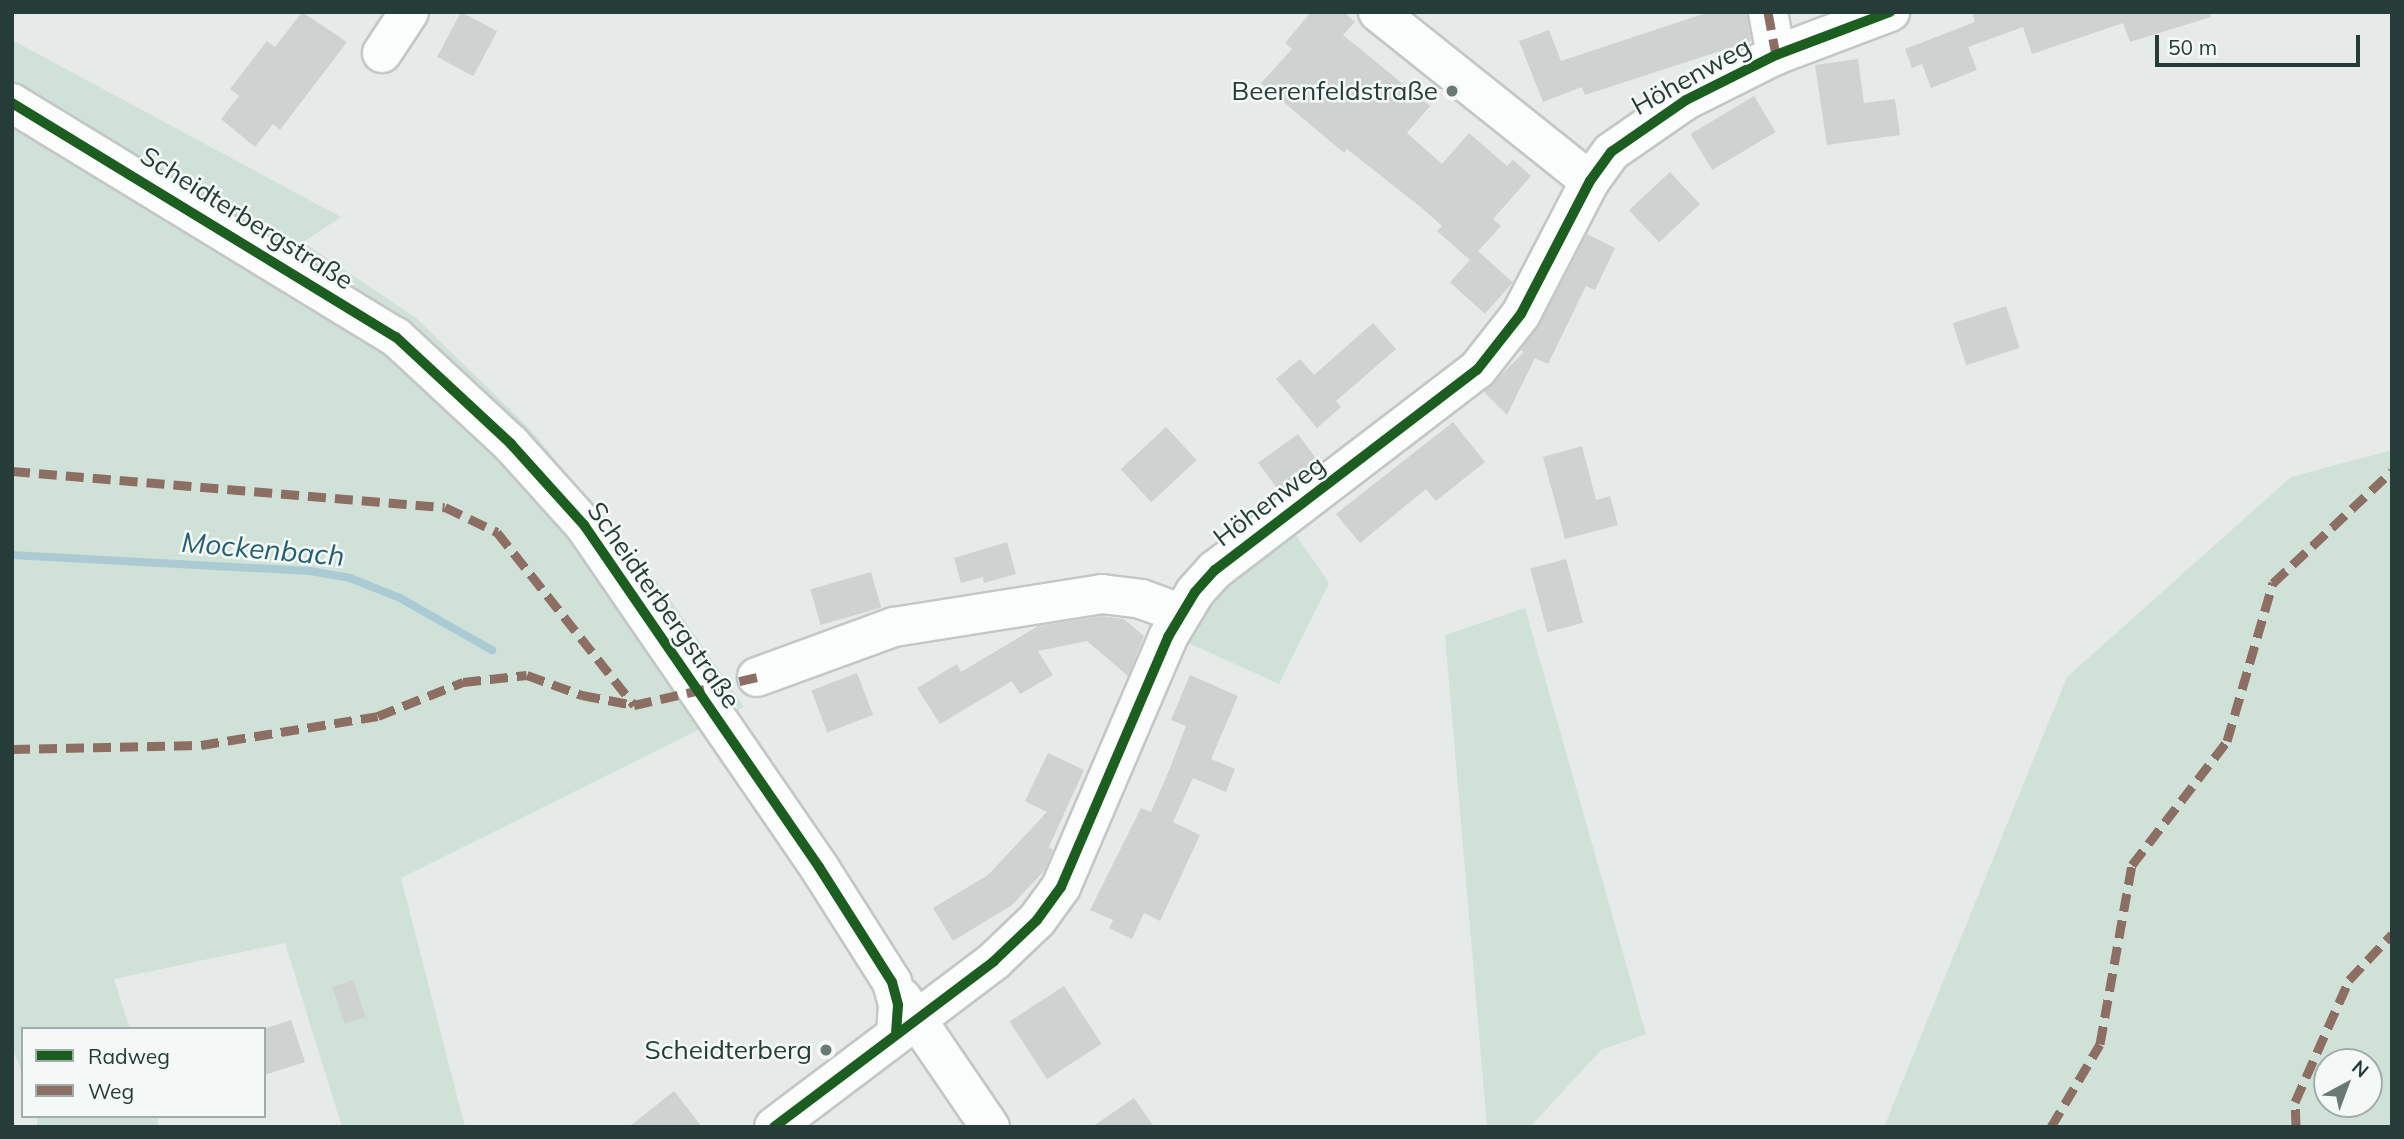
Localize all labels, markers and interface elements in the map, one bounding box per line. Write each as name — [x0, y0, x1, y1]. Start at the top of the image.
scale bar — [2159, 21, 2364, 65]
street label: Höhenweg — [1626, 30, 1756, 122]
text: 50 m — [2168, 34, 2217, 60]
place label: Beerenfeldstraße — [1232, 75, 1438, 107]
marker: Beerenfeldstraße — [1444, 83, 1460, 99]
street label: Scheidterbergstraße — [135, 140, 359, 296]
street label: Höhenweg — [1207, 449, 1331, 553]
street label: Scheidterbergstraße — [581, 496, 747, 714]
water label: Mockenbach — [180, 525, 346, 573]
legend — [21, 1027, 266, 1118]
place label: Scheidterberg — [645, 1034, 812, 1066]
marker: Scheidterberg — [818, 1042, 834, 1058]
text: Radweg — [88, 1043, 170, 1069]
north arrow — [2313, 1048, 2383, 1118]
text: N — [2347, 1055, 2374, 1082]
text: Weg — [88, 1078, 134, 1104]

